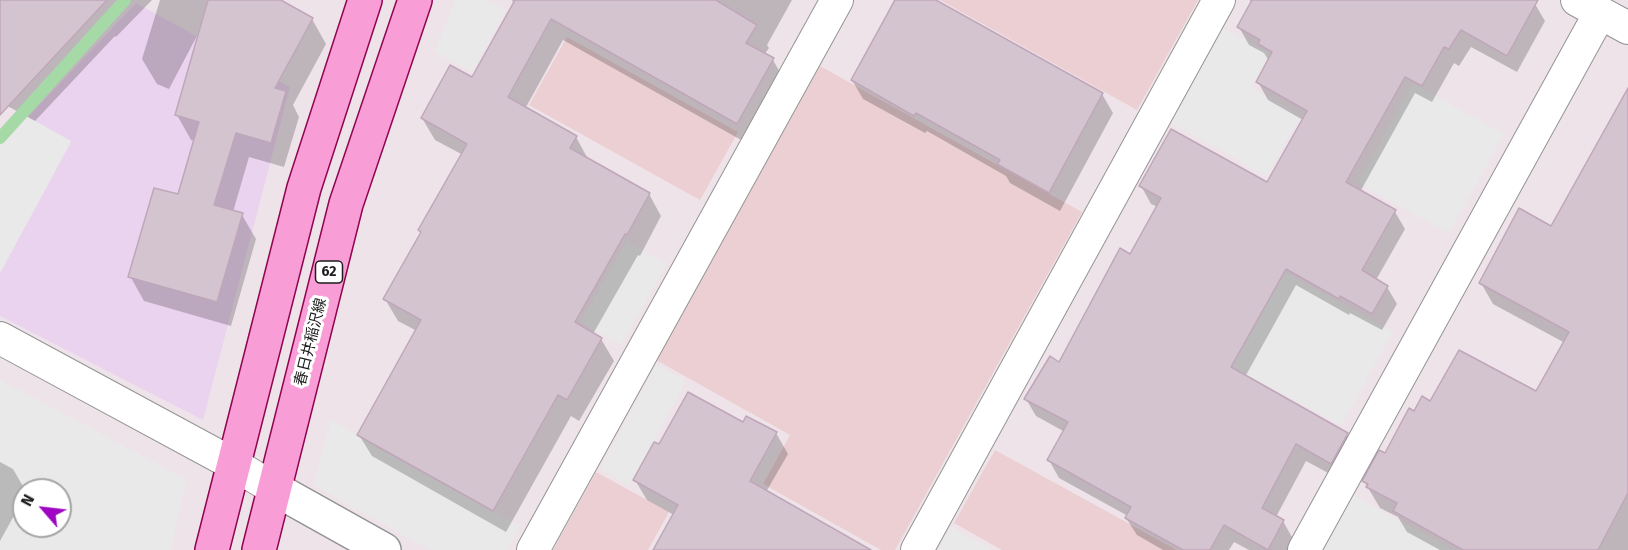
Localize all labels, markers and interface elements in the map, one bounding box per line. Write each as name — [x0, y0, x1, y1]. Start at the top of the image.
road number: 62 — [316, 261, 342, 283]
street label: 春日井稲沢線 — [291, 296, 331, 388]
north arrow — [12, 478, 72, 538]
text: N — [17, 491, 38, 509]

